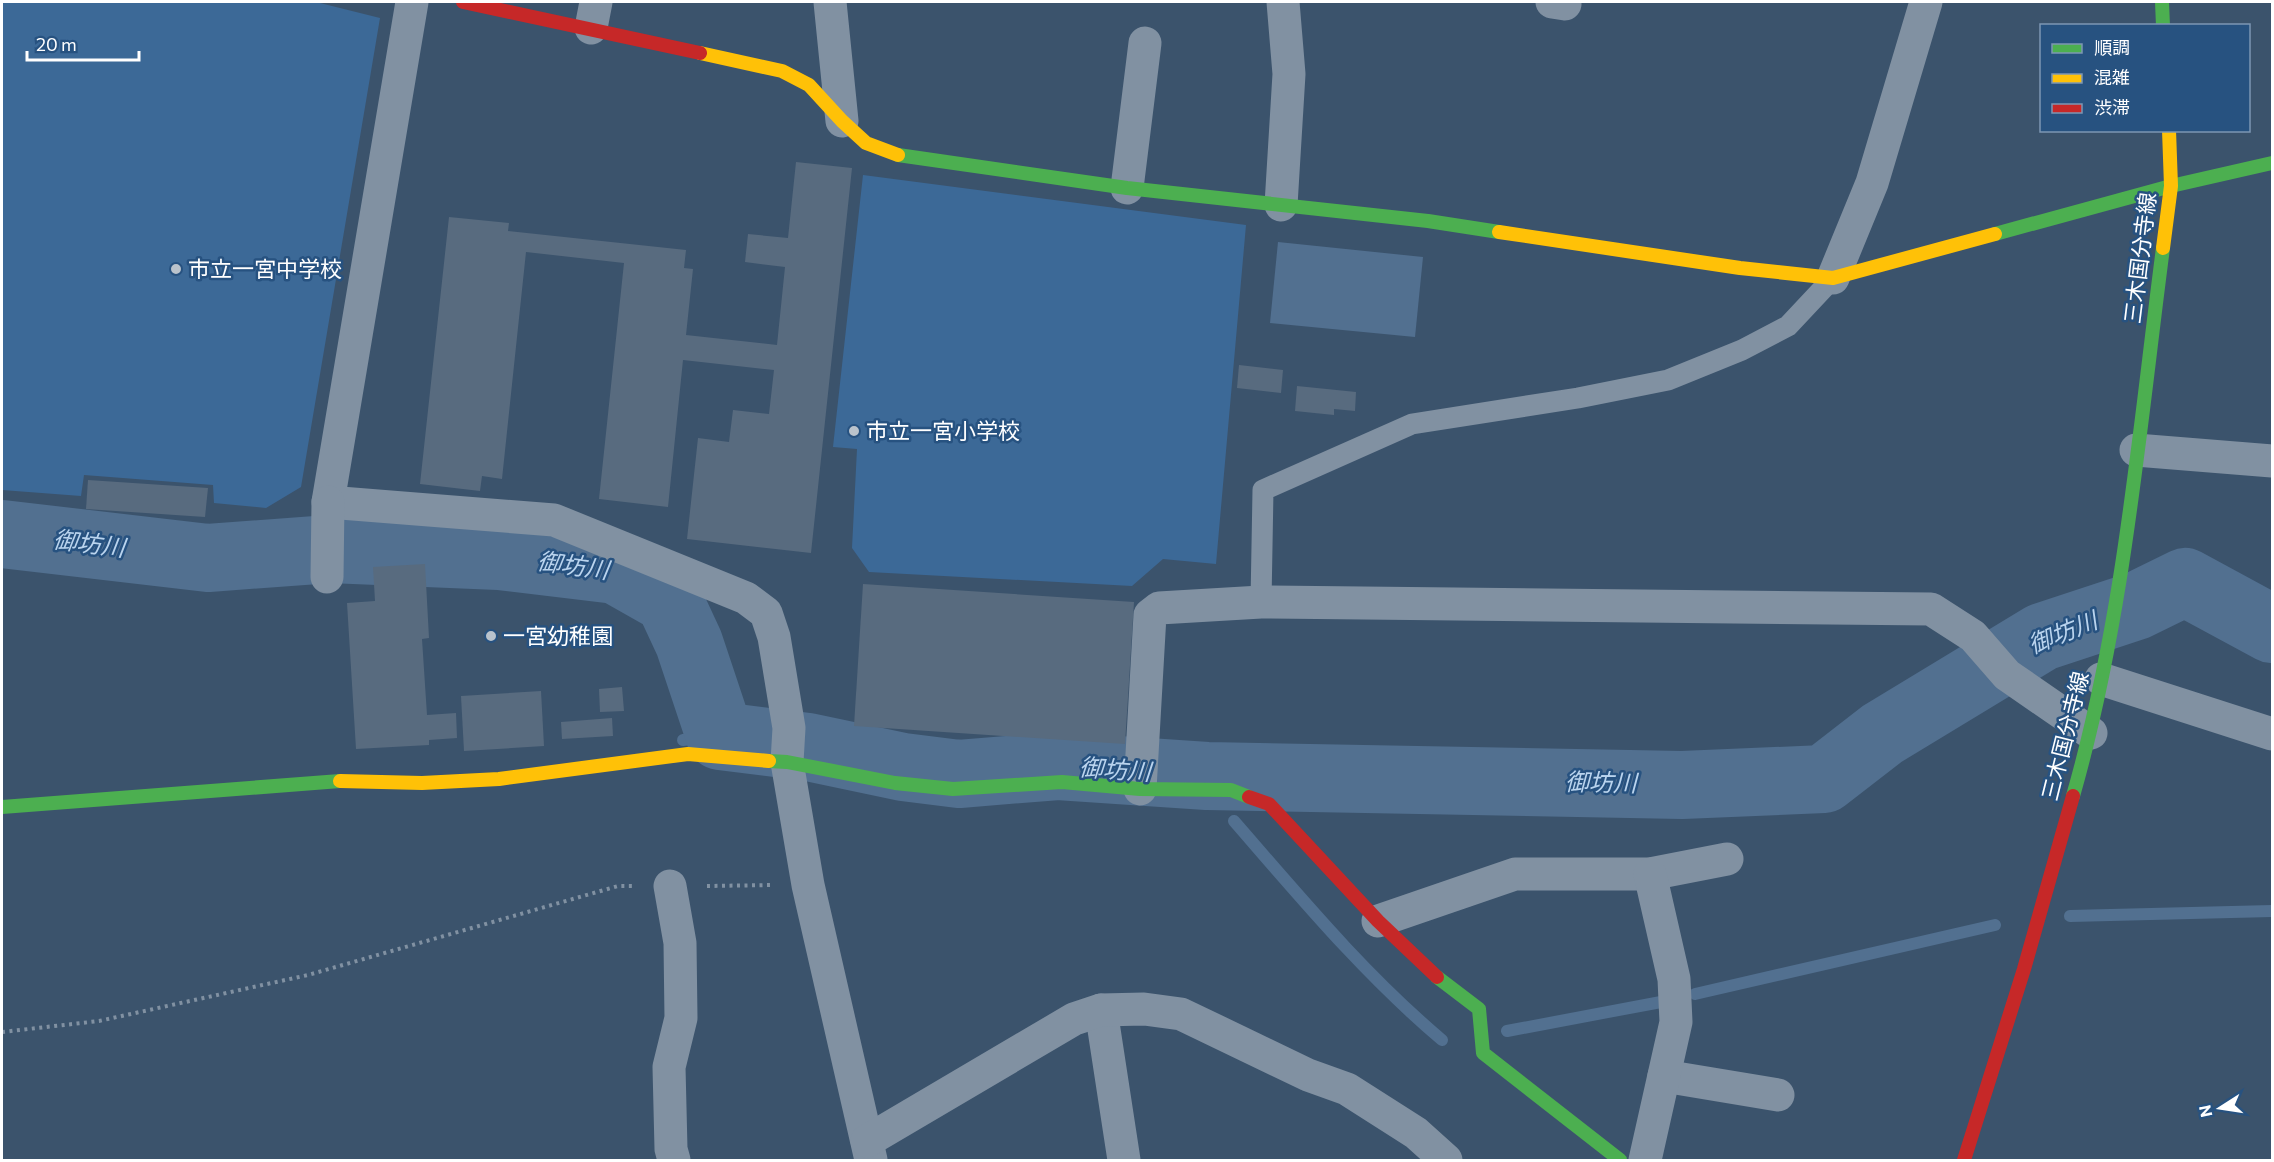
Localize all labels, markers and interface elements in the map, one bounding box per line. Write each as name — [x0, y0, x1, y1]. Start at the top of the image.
scale bar — [27, 24, 140, 62]
legend — [2040, 24, 2250, 132]
text: 20 m — [36, 33, 77, 55]
text: 順調 — [2094, 36, 2130, 58]
text: 混雑 — [2094, 66, 2130, 88]
text: 渋滞 — [2094, 96, 2130, 118]
street label: 三木国分寺線 — [2118, 191, 2161, 325]
place label: 市立一宮中学校 — [188, 255, 342, 282]
marker: 市立一宮中学校 — [169, 262, 183, 276]
place label: 市立一宮小学校 — [866, 417, 1020, 444]
marker: 市立一宮小学校 — [847, 424, 861, 438]
water label: 御坊川 — [52, 524, 130, 562]
water label: 御坊川 — [536, 545, 614, 584]
water label: 御坊川 — [2024, 604, 2104, 659]
place label: 一宮幼稚園 — [503, 622, 613, 649]
marker: 一宮幼稚園 — [484, 629, 498, 643]
street label: 三木国分寺線 — [2035, 669, 2094, 803]
water label: 御坊川 — [1078, 752, 1155, 786]
water label: 御坊川 — [1565, 766, 1640, 797]
north arrow — [2190, 1078, 2250, 1138]
text: N — [2194, 1103, 2215, 1119]

